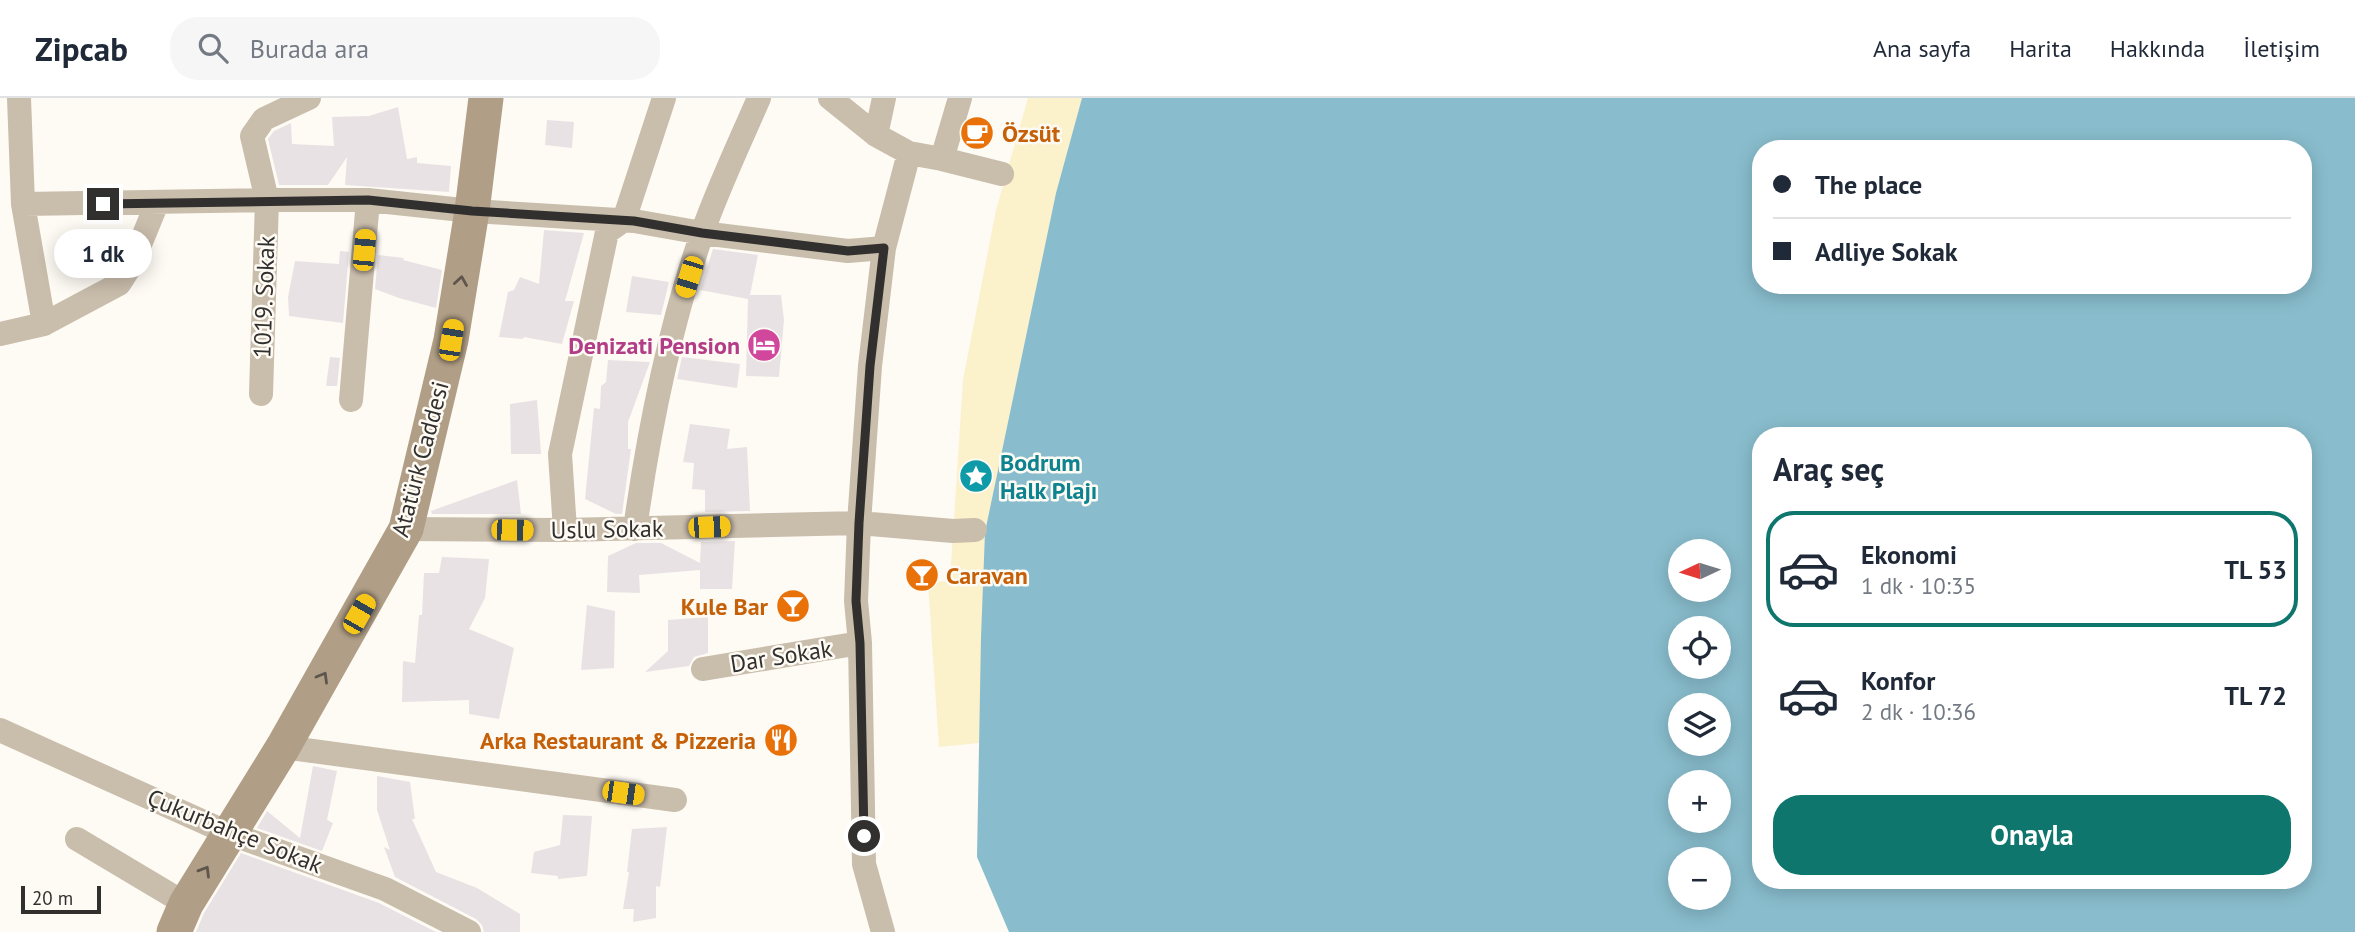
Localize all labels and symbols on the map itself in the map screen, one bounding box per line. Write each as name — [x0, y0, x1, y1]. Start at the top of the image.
cafe icon: Özsüt — [958, 114, 996, 152]
place label: Özsüt — [1002, 118, 1061, 149]
route end — [87, 188, 119, 220]
callout: 1 dk — [54, 228, 152, 278]
car — [352, 228, 377, 272]
street label: 1019. Sokak — [246, 235, 282, 359]
car — [673, 254, 706, 300]
one-way arrow — [453, 275, 468, 287]
car — [438, 318, 465, 362]
hotel icon: Denizati Pension — [745, 326, 783, 364]
place label: Denizati Pension — [568, 330, 740, 361]
street label: Atatürk Caddesi — [384, 378, 456, 540]
place label: Bodrum Halk Plajı — [1000, 447, 1097, 506]
place icon: Bodrum Halk Plajı — [957, 457, 995, 495]
street label: Uslu Sokak — [550, 513, 664, 545]
car — [688, 516, 731, 538]
car — [491, 519, 534, 541]
north arrow — [1668, 539, 1731, 602]
bar icon: Caravan — [903, 556, 941, 594]
place label: Caravan — [946, 560, 1028, 591]
bar icon: Kule Bar — [774, 587, 812, 625]
car — [340, 591, 379, 637]
place label: Kule Bar — [681, 591, 769, 622]
street label: Dar Sokak — [728, 633, 835, 679]
one-way arrow — [315, 671, 328, 684]
restaurant icon: Arka Restaurant & Pizzeria — [762, 721, 800, 759]
place label: Arka Restaurant & Pizzeria — [480, 725, 756, 756]
car — [601, 780, 646, 806]
street label: Çukurbahçe Sokak — [143, 782, 328, 880]
route start — [848, 820, 880, 852]
one-way arrow — [197, 866, 210, 879]
scale bar — [21, 883, 102, 915]

